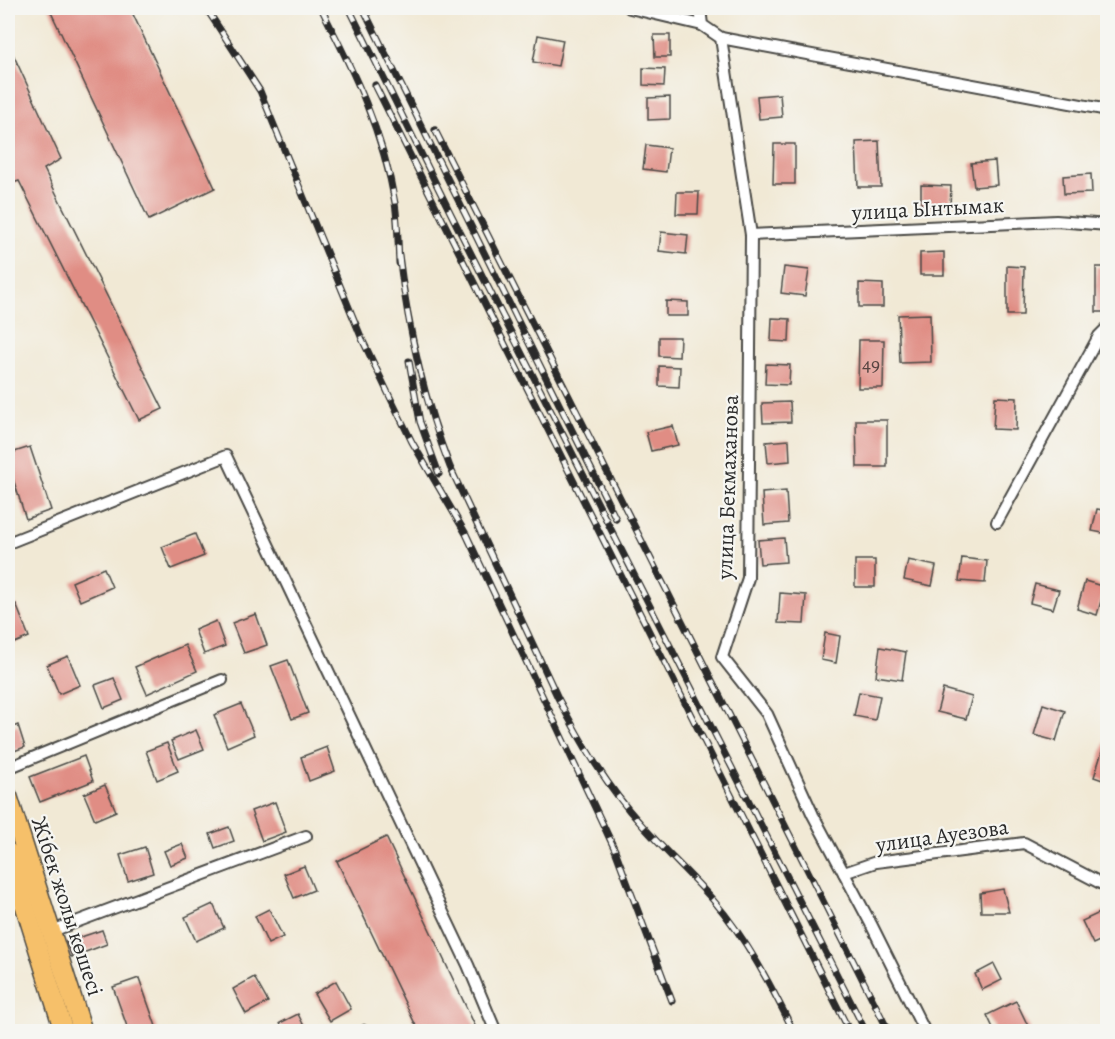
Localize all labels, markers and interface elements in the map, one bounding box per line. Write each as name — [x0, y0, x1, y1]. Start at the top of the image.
street label: улица Ынтымак — [850, 190, 1005, 228]
house number: 49 — [862, 351, 880, 378]
street label: улица Бекмаханова — [710, 393, 746, 581]
street label: улица Ауезова — [873, 812, 1011, 860]
street label: Жібек жолы көшесі — [24, 813, 110, 1000]

